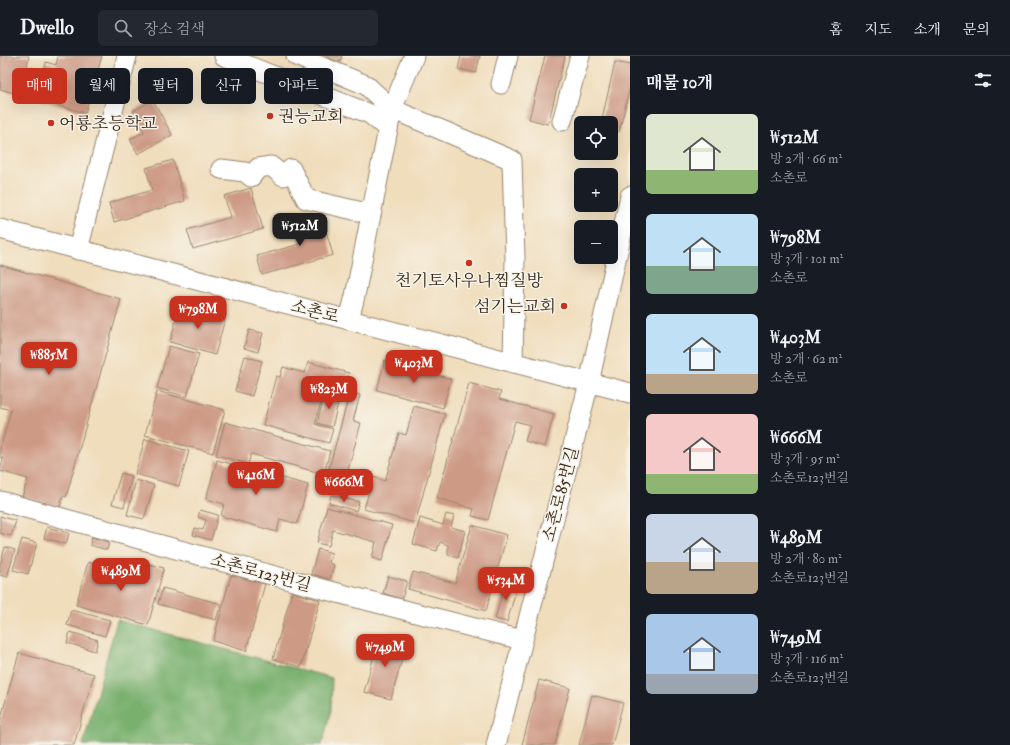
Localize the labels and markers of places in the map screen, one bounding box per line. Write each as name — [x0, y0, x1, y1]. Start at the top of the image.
place label: 권능교회 — [278, 106, 344, 127]
marker: 권능교회 — [265, 111, 275, 121]
place label: 어룡초등학교 — [59, 113, 158, 134]
marker: 어룡초등학교 — [46, 118, 56, 128]
pin: ₩512M — [272, 213, 328, 247]
marker: 천기토사우나찜질방 — [464, 258, 474, 268]
place label: 천기토사우나찜질방 — [395, 270, 543, 291]
pin: ₩798M — [170, 296, 226, 330]
place label: 섬기는교회 — [474, 296, 556, 317]
marker: 섬기는교회 — [559, 301, 569, 311]
pin: ₩885M — [21, 342, 77, 376]
pin: ₩403M — [386, 350, 442, 384]
pin: ₩823M — [301, 376, 357, 410]
pin: ₩416M — [228, 462, 284, 496]
pin: ₩666M — [316, 469, 372, 503]
pin: ₩489M — [93, 558, 149, 592]
pin: ₩534M — [478, 567, 534, 601]
pin: ₩749M — [357, 634, 413, 668]

